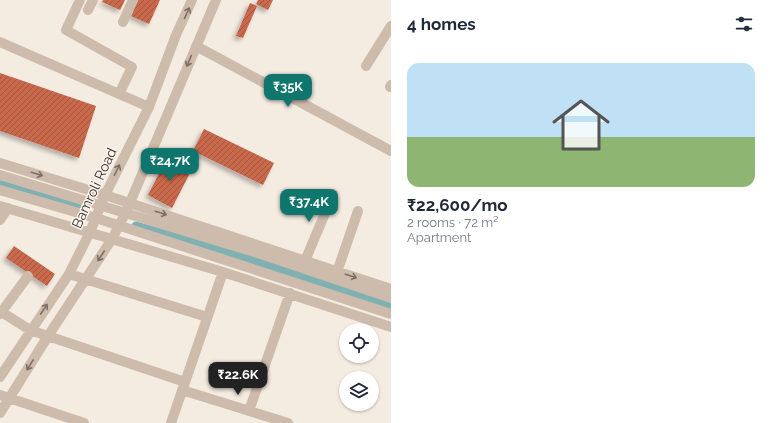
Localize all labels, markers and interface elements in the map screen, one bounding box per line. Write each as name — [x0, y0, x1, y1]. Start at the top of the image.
one-way arrow — [183, 7, 191, 19]
icon: filters — [733, 13, 755, 35]
text: 4 homes — [407, 14, 476, 34]
one-way arrow — [185, 55, 193, 67]
pin: ₹35K — [264, 74, 312, 108]
text: ₹35K — [273, 79, 303, 94]
icon: home — [545, 89, 617, 161]
street label: Bamroli Road — [68, 145, 120, 231]
pin: ₹24.7K — [137, 148, 203, 182]
text: ₹24.7K — [150, 153, 190, 168]
one-way arrow — [114, 164, 122, 176]
one-way arrow — [31, 171, 44, 178]
pin: ₹37.4K — [276, 189, 342, 223]
text: ₹37.4K — [289, 194, 329, 209]
text: ₹22,600/mo — [407, 195, 508, 215]
one-way arrow — [155, 210, 167, 218]
text: 2 rooms · 72 m² — [407, 215, 498, 230]
text: Apartment — [407, 230, 471, 245]
one-way arrow — [97, 250, 105, 261]
one-way arrow — [345, 273, 357, 281]
one-way arrow — [40, 304, 48, 315]
map controls — [339, 323, 379, 411]
button: locate — [339, 323, 379, 363]
one-way arrow — [26, 359, 34, 370]
pin: ₹22.6K — [205, 362, 271, 396]
text: ₹22.6K — [217, 367, 259, 382]
button: layers — [339, 371, 379, 411]

